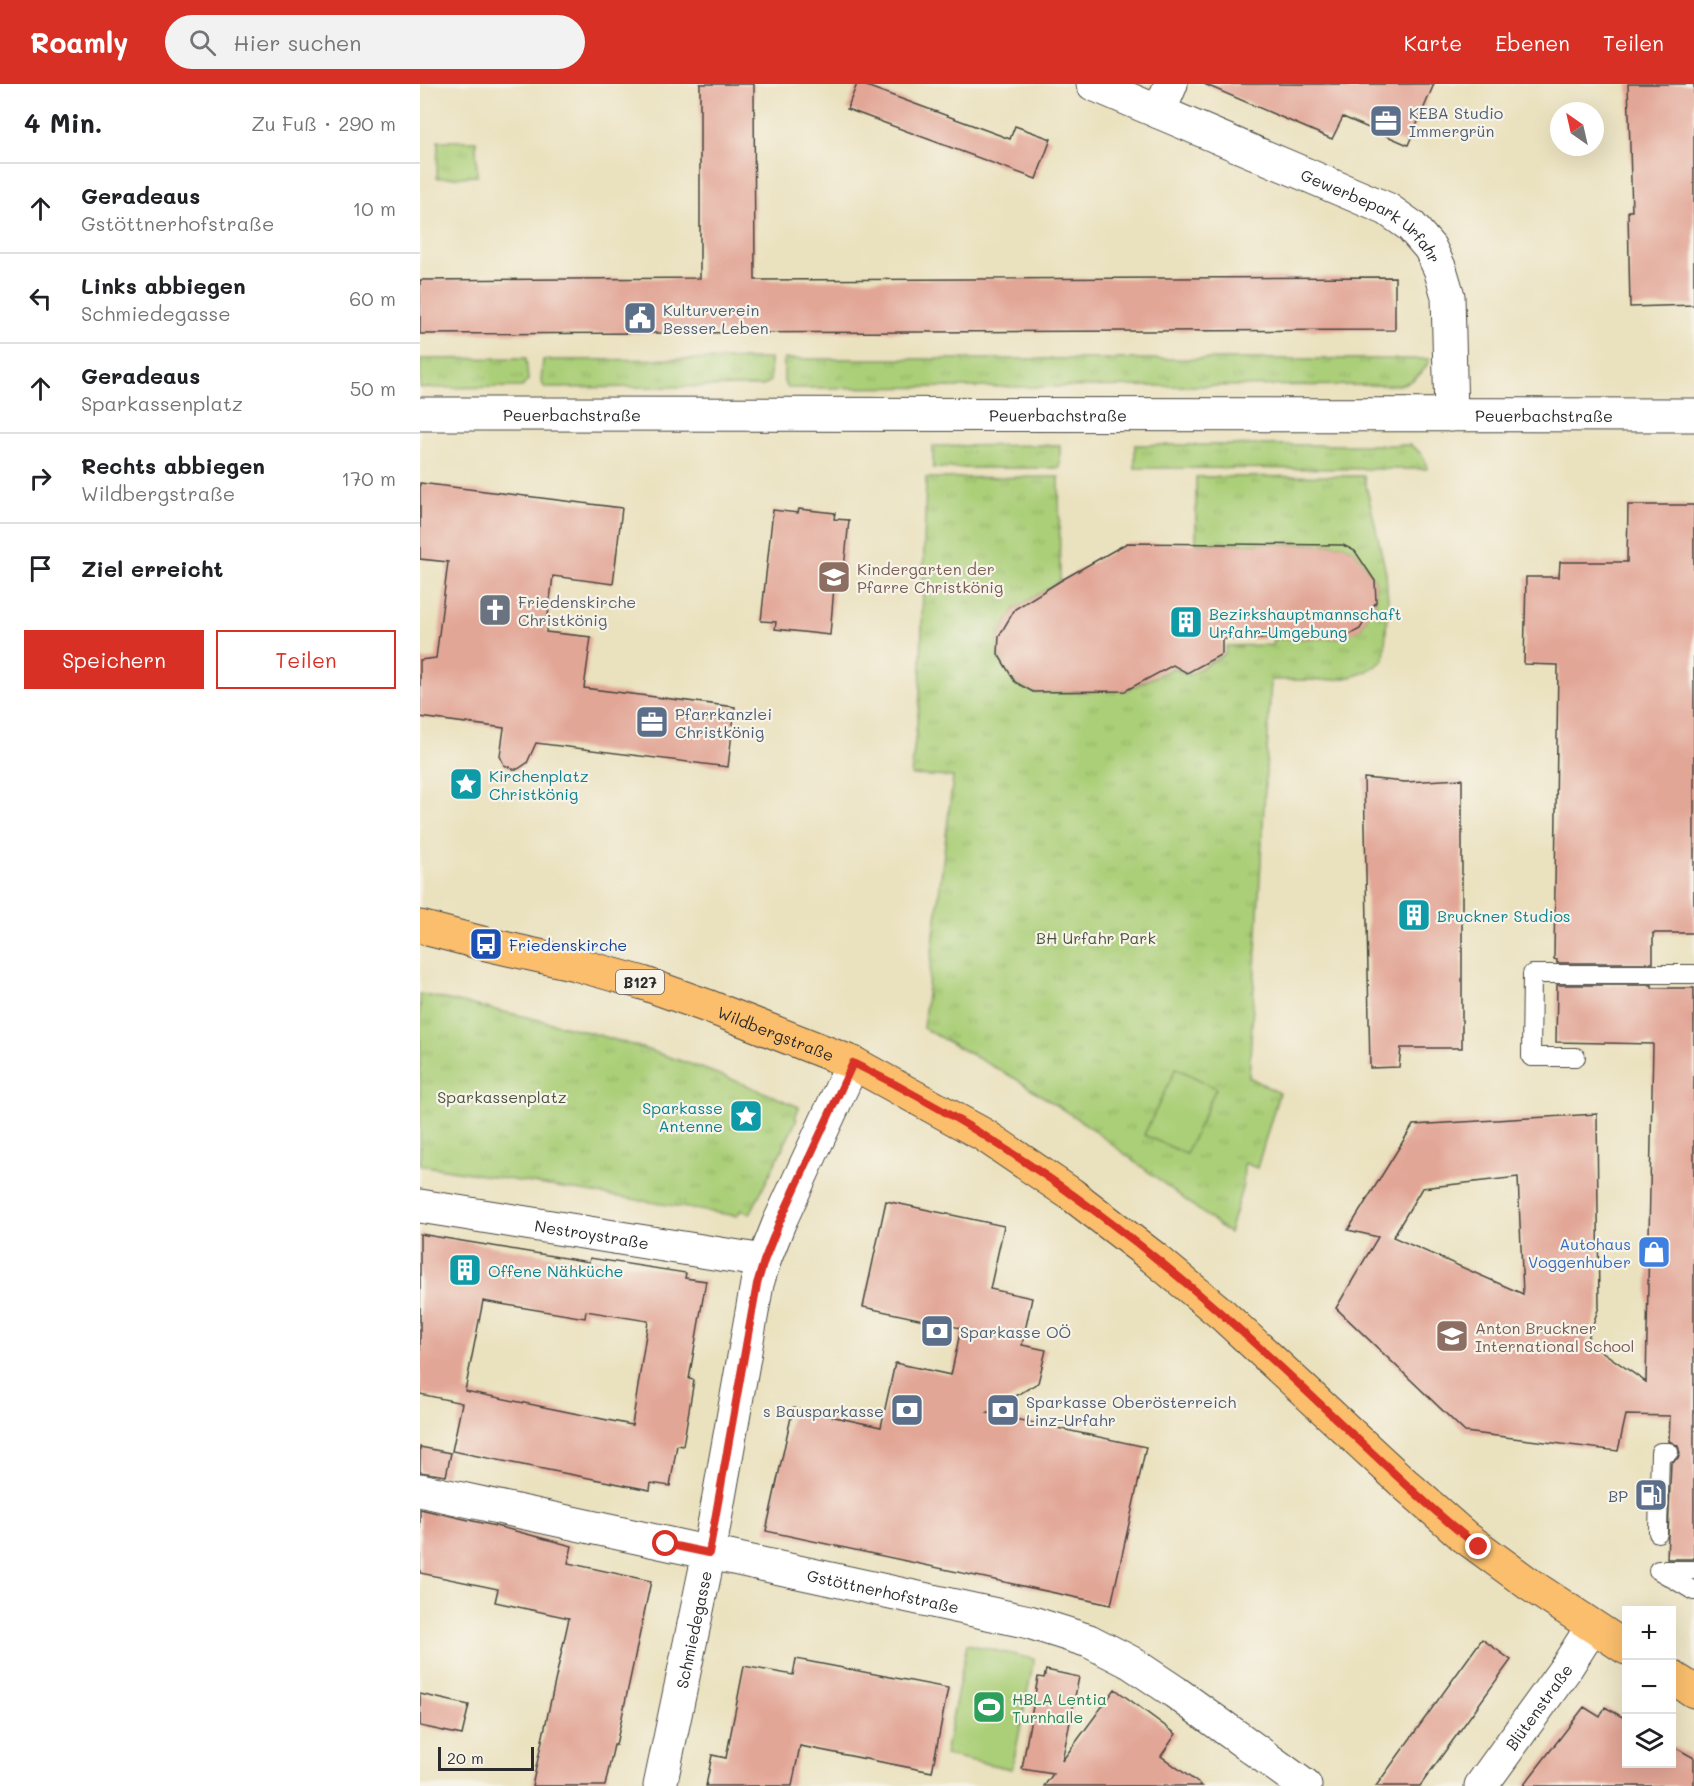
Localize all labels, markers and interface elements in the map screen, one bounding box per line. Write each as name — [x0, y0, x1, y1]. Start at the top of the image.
search box — [165, 15, 585, 69]
text: Roamly — [30, 24, 129, 60]
icon: search — [186, 26, 219, 59]
text: Hier suchen — [234, 28, 362, 57]
text: Karte — [1404, 29, 1462, 56]
text: Ebenen — [1495, 29, 1570, 56]
text: Teilen — [1603, 29, 1664, 56]
place label: KEBA Studio Immergrün — [1409, 102, 1503, 141]
north arrow — [1550, 102, 1604, 156]
office icon: KEBA Studio Immergrün — [1368, 103, 1404, 139]
text: 4 Min. — [24, 106, 103, 140]
text: Zu Fuß · 290 m — [251, 110, 396, 136]
street label: Gewerbepark Urfahr — [1298, 163, 1446, 266]
text: Geradeaus — [81, 181, 200, 210]
icon: ahead — [24, 192, 57, 225]
text: 10 m — [352, 195, 396, 221]
text: Gstöttnerhofstraße — [81, 210, 274, 236]
text: Links abbiegen — [81, 271, 246, 300]
icon: left — [24, 282, 57, 315]
text: 60 m — [349, 285, 396, 311]
place label: Kulturverein Besser Leben — [663, 299, 769, 338]
text: Schmiedegasse — [81, 300, 231, 326]
public building icon: Kulturverein Besser Leben — [622, 300, 658, 336]
text: Geradeaus — [81, 361, 200, 390]
icon: ahead — [24, 372, 57, 405]
text: 50 m — [350, 375, 396, 401]
text: Sparkassenplatz — [81, 390, 243, 416]
street label: Peuerbachstraße — [503, 404, 641, 425]
street label: Peuerbachstraße — [989, 404, 1127, 425]
street label: Peuerbachstraße — [1475, 404, 1613, 425]
text: Rechts abbiegen — [81, 451, 265, 480]
icon: right — [24, 462, 57, 495]
text: 170 m — [341, 465, 396, 491]
text: Wildbergstraße — [81, 480, 235, 506]
icon: arrive — [24, 552, 57, 585]
text: Ziel erreicht — [81, 554, 223, 583]
place label: Kindergarten der Pfarre Christkönig — [857, 558, 1003, 597]
school or university icon: Kindergarten der Pfarre Christkönig — [816, 559, 852, 595]
place label: Friedenskirche Christkönig — [518, 591, 636, 630]
church icon: Friedenskirche Christkönig — [477, 592, 513, 628]
place label: Bezirkshauptmannschaft Urfahr-Umgebung — [1209, 603, 1401, 642]
building icon: Bezirkshauptmannschaft Urfahr-Umgebung — [1168, 604, 1204, 640]
button: Speichern — [24, 630, 204, 689]
button: Teilen — [216, 630, 396, 689]
place label: Pfarrkanzlei Christkönig — [675, 703, 772, 742]
office icon: Pfarrkanzlei Christkönig — [634, 704, 670, 740]
place label: Kirchenplatz Christkönig — [489, 765, 589, 804]
place icon: Kirchenplatz Christkönig — [448, 766, 484, 802]
building icon: Bruckner Studios — [1396, 897, 1432, 933]
place label: Bruckner Studios — [1437, 905, 1571, 926]
bus stop icon: Friedenskirche — [468, 926, 504, 962]
park label: BH Urfahr Park — [1036, 927, 1156, 948]
place label: Friedenskirche — [509, 934, 627, 955]
road number: B127 — [616, 970, 664, 994]
street label: Wildbergstraße — [715, 1001, 837, 1065]
park label: Sparkassenplatz — [437, 1086, 567, 1107]
place label: Sparkasse Antenne — [642, 1097, 723, 1136]
place icon: Sparkasse Antenne — [728, 1098, 764, 1134]
street label: Nestroystraße — [533, 1214, 650, 1253]
place label: Autohaus Voggenhuber — [1528, 1233, 1631, 1272]
shop icon: Autohaus Voggenhuber — [1636, 1234, 1672, 1270]
building icon: Offene Nähküche — [447, 1252, 483, 1288]
place label: Offene Nähküche — [488, 1260, 623, 1281]
bank icon: Sparkasse OÖ — [919, 1313, 955, 1349]
place label: Anton Bruckner International School — [1475, 1317, 1635, 1356]
school or university icon: Anton Bruckner International School — [1434, 1318, 1470, 1354]
place label: Sparkasse OÖ — [960, 1321, 1071, 1342]
place label: Sparkasse Oberösterreich Linz-Urfahr — [1026, 1391, 1236, 1430]
bank icon: s Bausparkasse — [889, 1392, 925, 1428]
bank icon: Sparkasse Oberösterreich Linz-Urfahr — [985, 1392, 1021, 1428]
place label: s Bausparkasse — [763, 1400, 884, 1421]
fuel station icon: BP — [1633, 1477, 1669, 1513]
place label: BP — [1608, 1485, 1628, 1506]
route start — [652, 1530, 678, 1556]
route end — [1465, 1533, 1491, 1559]
street label: Gstöttnerhofstraße — [805, 1564, 961, 1617]
street label: Schmiedegasse — [670, 1569, 716, 1690]
map controls — [1622, 1606, 1676, 1768]
button: + — [1622, 1606, 1676, 1660]
street label: Blütenstraße — [1500, 1659, 1576, 1754]
button: − — [1622, 1660, 1676, 1714]
place label: HBLA Lentia Turnhalle — [1012, 1688, 1107, 1727]
sports icon: HBLA Lentia Turnhalle — [971, 1689, 1007, 1725]
button: layers — [1622, 1714, 1676, 1768]
scale bar — [438, 1744, 534, 1772]
text: 20 m — [447, 1747, 484, 1768]

